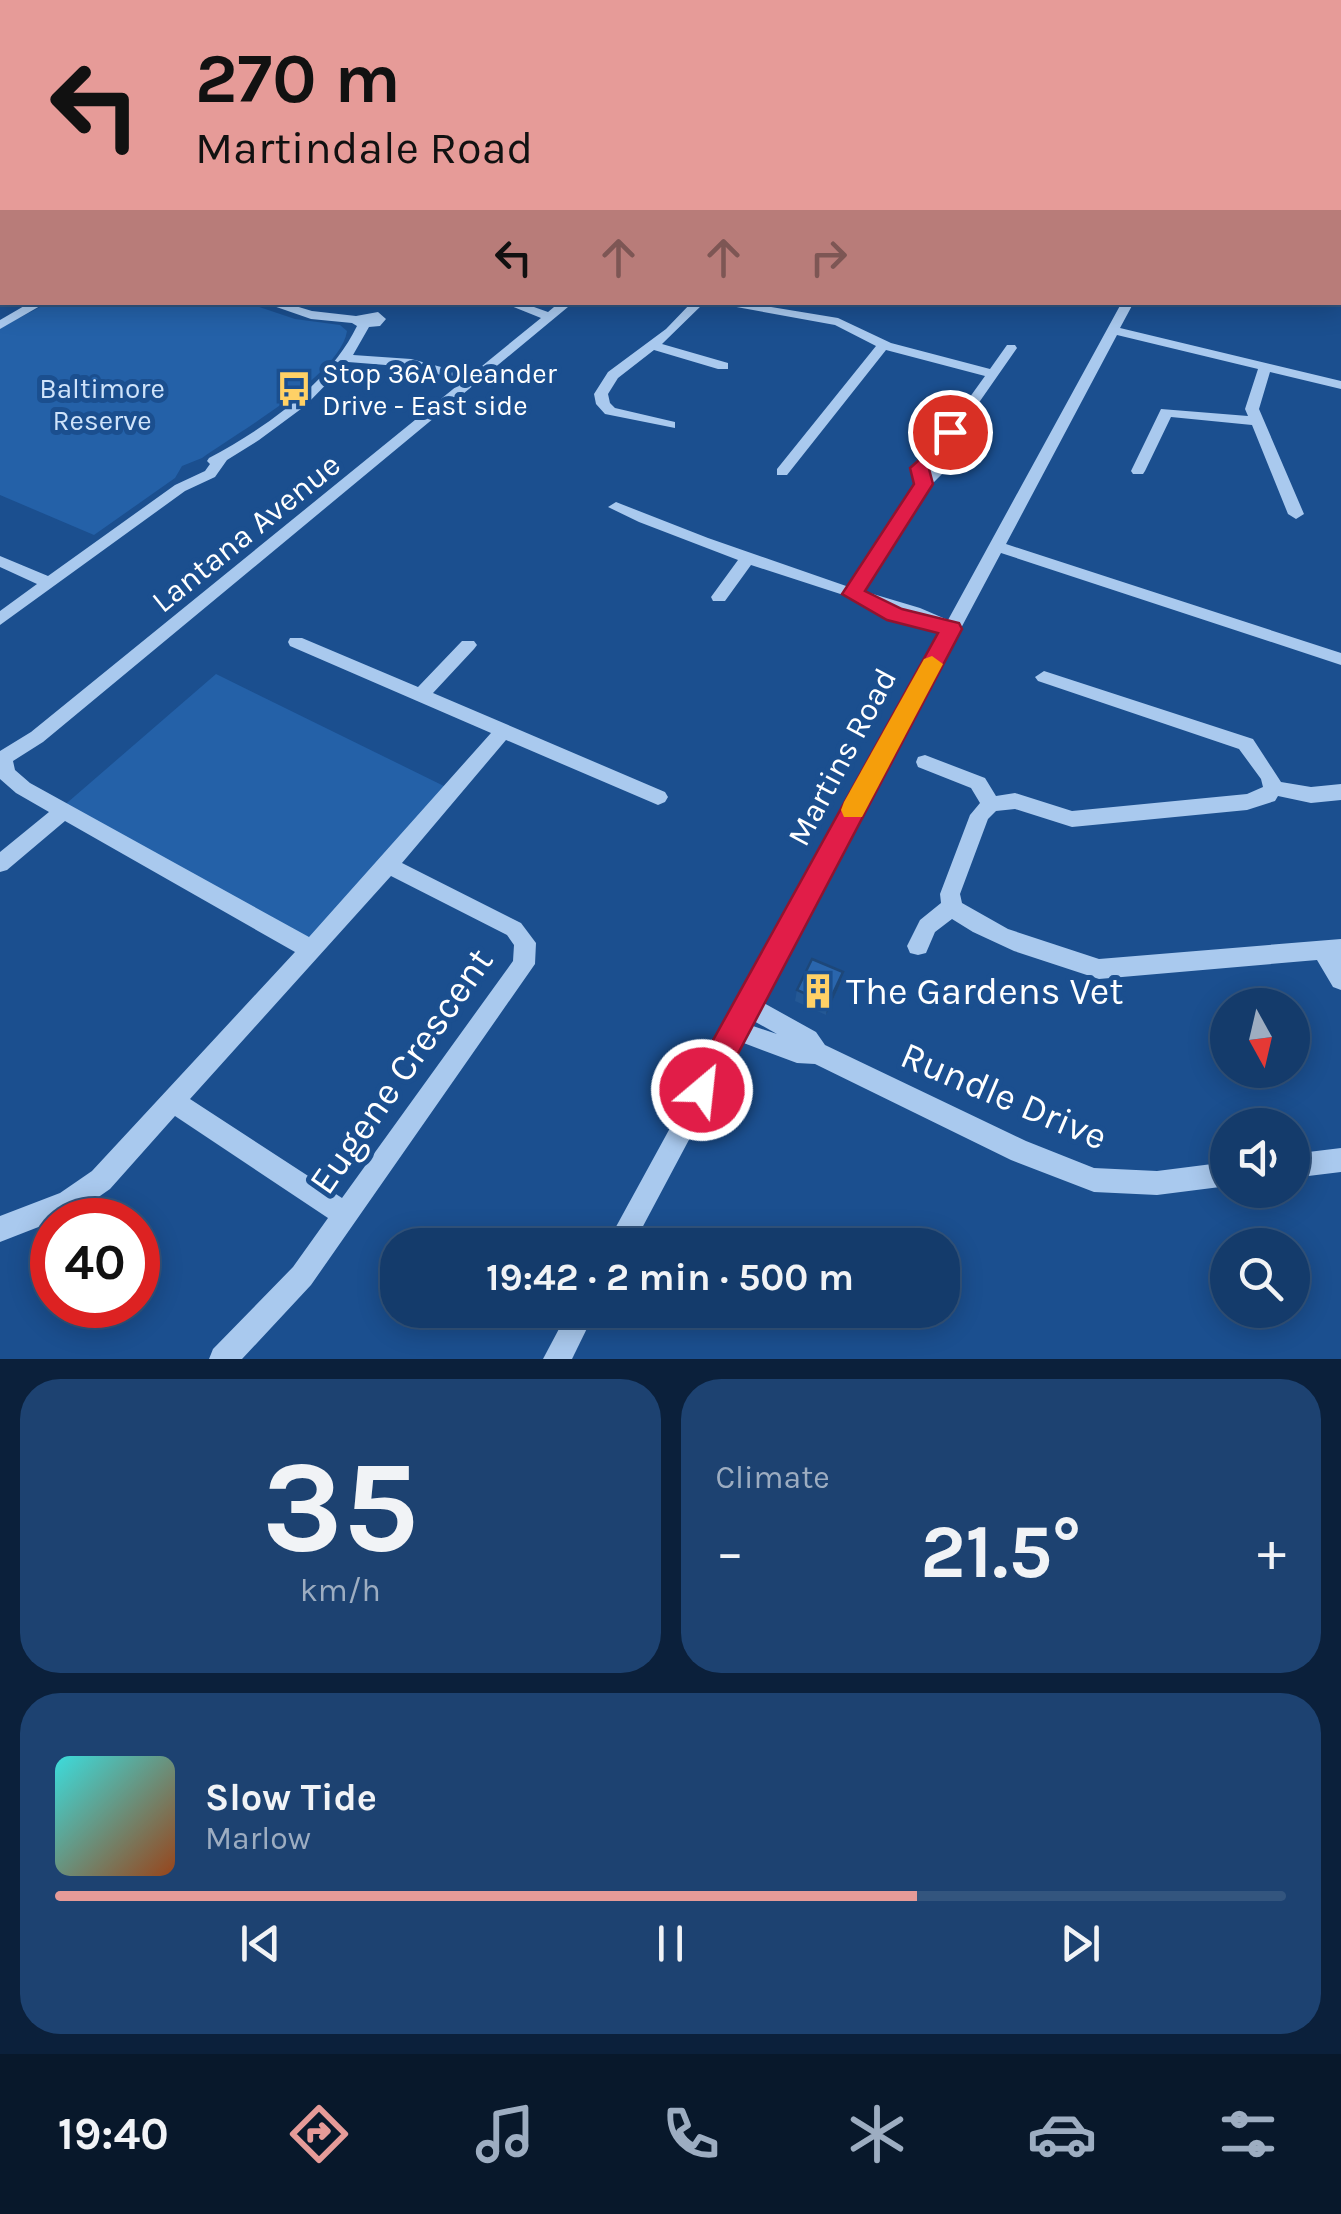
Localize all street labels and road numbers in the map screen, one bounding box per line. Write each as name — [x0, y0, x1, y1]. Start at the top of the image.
street label: Lantana Avenue — [144, 446, 348, 620]
street label: Martins Road — [780, 662, 904, 852]
street label: Eugene Crescent — [299, 939, 503, 1203]
street label: Rundle Drive — [894, 1032, 1114, 1160]

